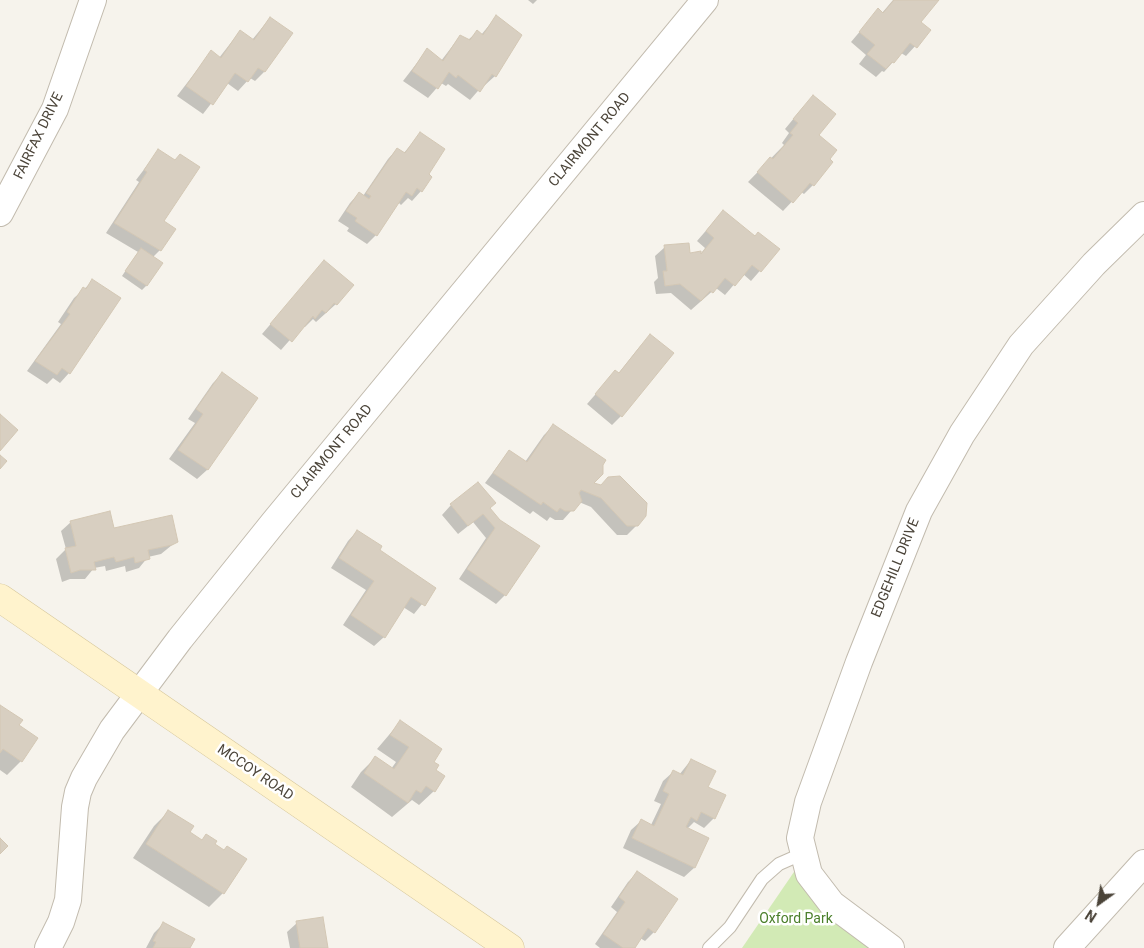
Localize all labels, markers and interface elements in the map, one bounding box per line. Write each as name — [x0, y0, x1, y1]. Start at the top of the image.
street label: CLAIRMONT ROAD — [546, 89, 634, 191]
street label: FAIRFAX DRIVE — [11, 90, 67, 182]
street label: CLAIRMONT ROAD — [288, 401, 376, 503]
street label: EDGEHILL DRIVE — [868, 516, 924, 620]
street label: MCCOY ROAD — [214, 741, 296, 805]
north arrow — [1074, 878, 1124, 928]
text: N — [1083, 906, 1099, 925]
park label: Oxford Park — [759, 911, 833, 927]

